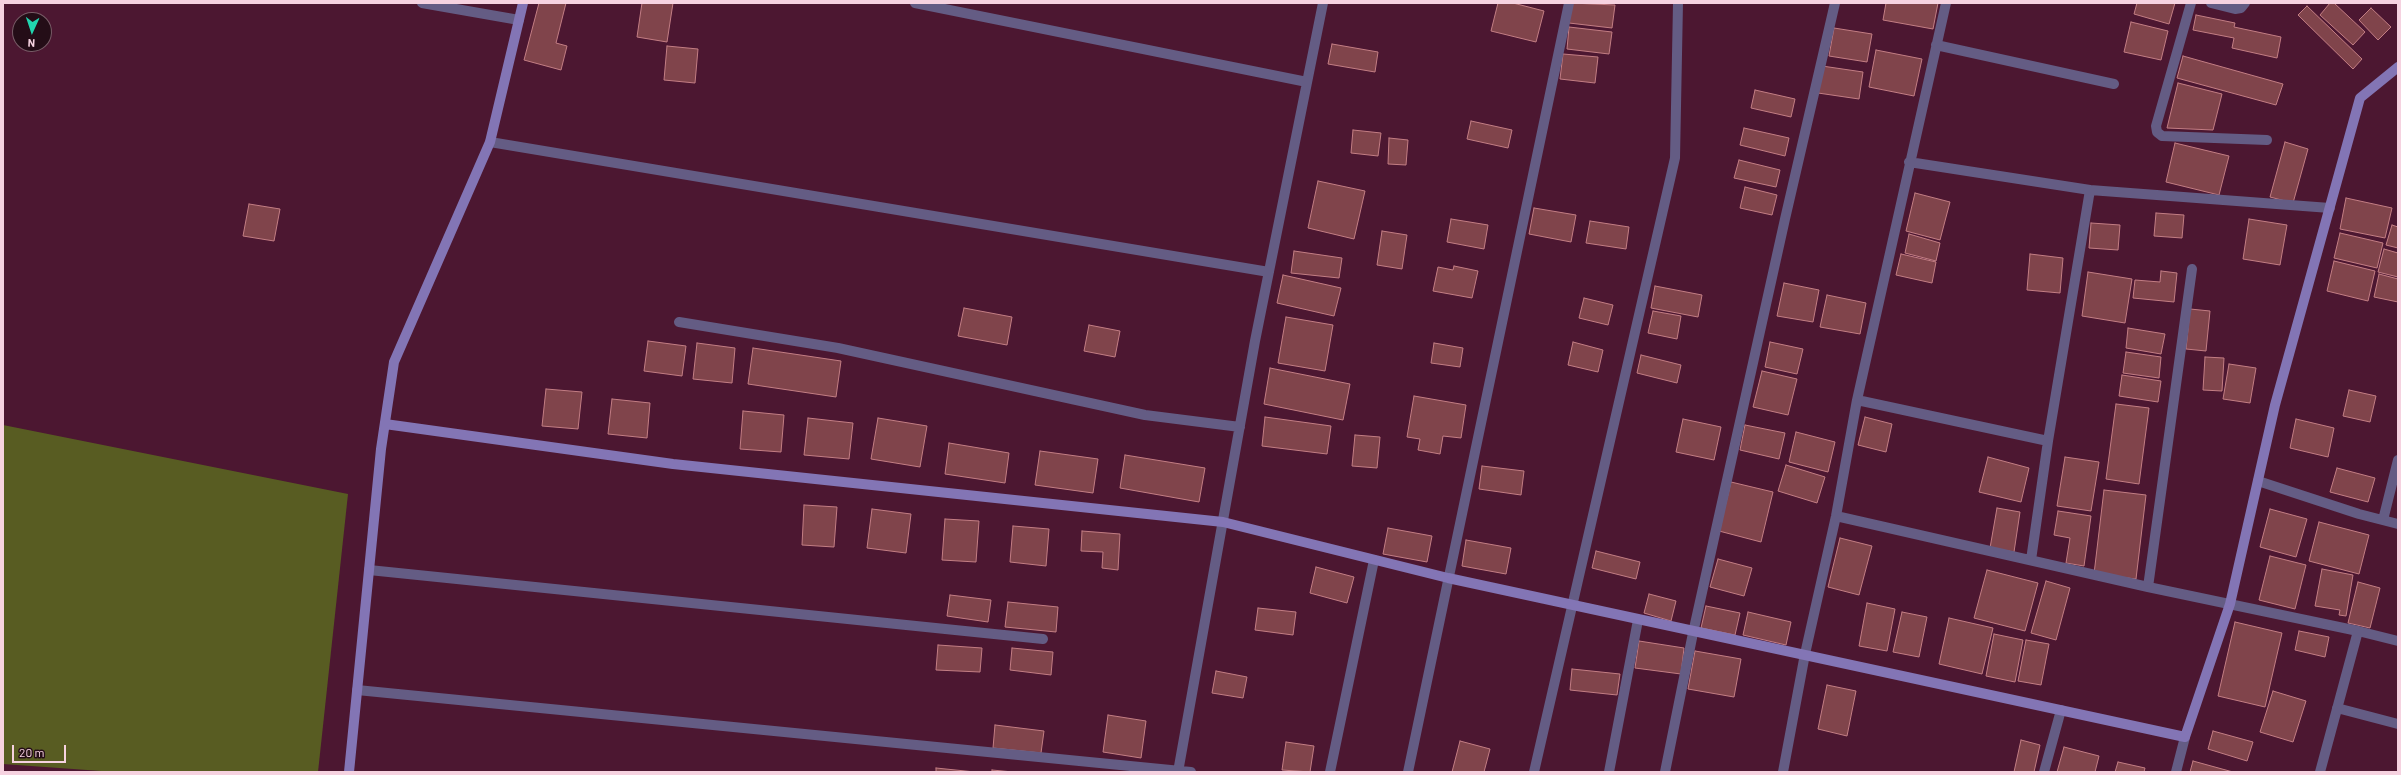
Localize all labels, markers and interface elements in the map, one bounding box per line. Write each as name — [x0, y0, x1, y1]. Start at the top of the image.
north arrow — [12, 12, 52, 52]
text: N — [27, 37, 35, 50]
scale bar — [14, 737, 68, 763]
text: 20 m — [19, 745, 45, 759]

